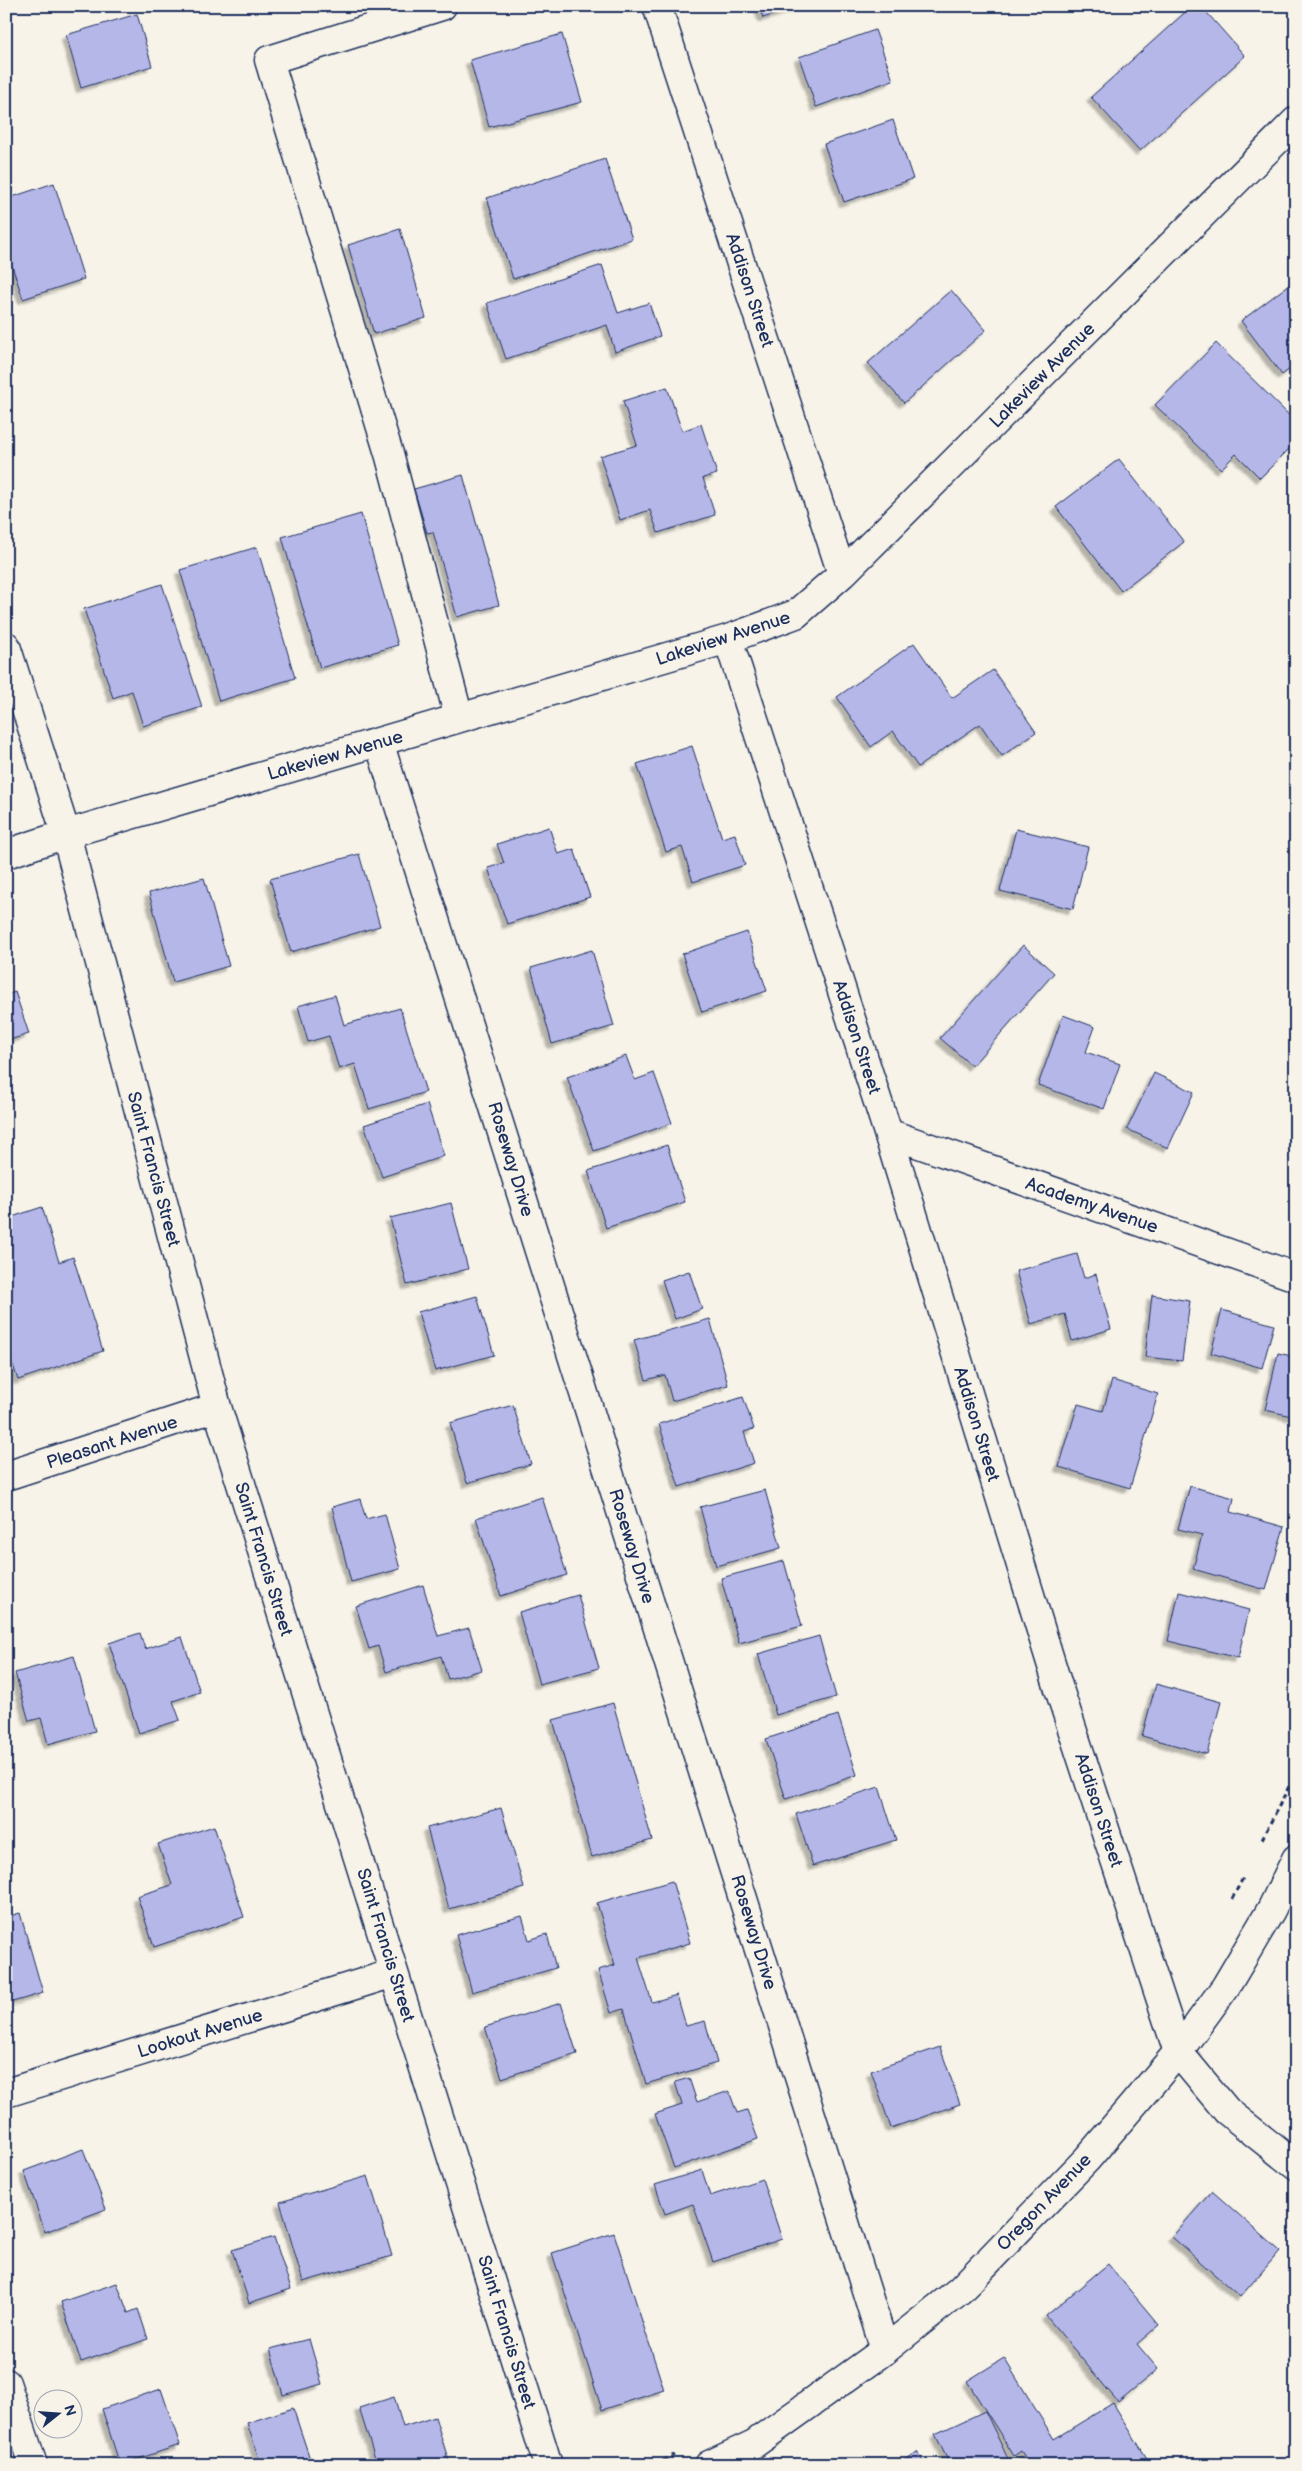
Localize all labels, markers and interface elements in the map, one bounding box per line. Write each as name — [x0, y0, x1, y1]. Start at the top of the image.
street label: Addison Street — [721, 230, 778, 350]
street label: Lakeview Avenue — [985, 318, 1099, 432]
street label: Lakeview Avenue — [653, 607, 793, 670]
street label: Lakeview Avenue — [265, 726, 406, 785]
street label: Addison Street — [828, 977, 885, 1097]
street label: Saint Francis Street — [123, 1089, 184, 1249]
street label: Roseway Drive — [483, 1099, 538, 1219]
street label: Academy Avenue — [1023, 1173, 1161, 1238]
street label: Addison Street — [949, 1364, 1004, 1484]
street label: Pleasant Avenue — [44, 1411, 180, 1473]
street label: Saint Francis Street — [230, 1480, 297, 1639]
street label: Roseway Drive — [604, 1486, 659, 1606]
street label: Addison Street — [1070, 1750, 1127, 1870]
street label: Saint Francis Street — [352, 1866, 419, 2025]
street label: Roseway Drive — [726, 1872, 781, 1992]
street label: Lookout Avenue — [135, 2004, 266, 2062]
street label: Oregon Avenue — [993, 2149, 1096, 2255]
street label: Saint Francis Street — [473, 2253, 540, 2412]
north arrow — [32, 2388, 82, 2438]
text: N — [60, 2403, 80, 2418]

